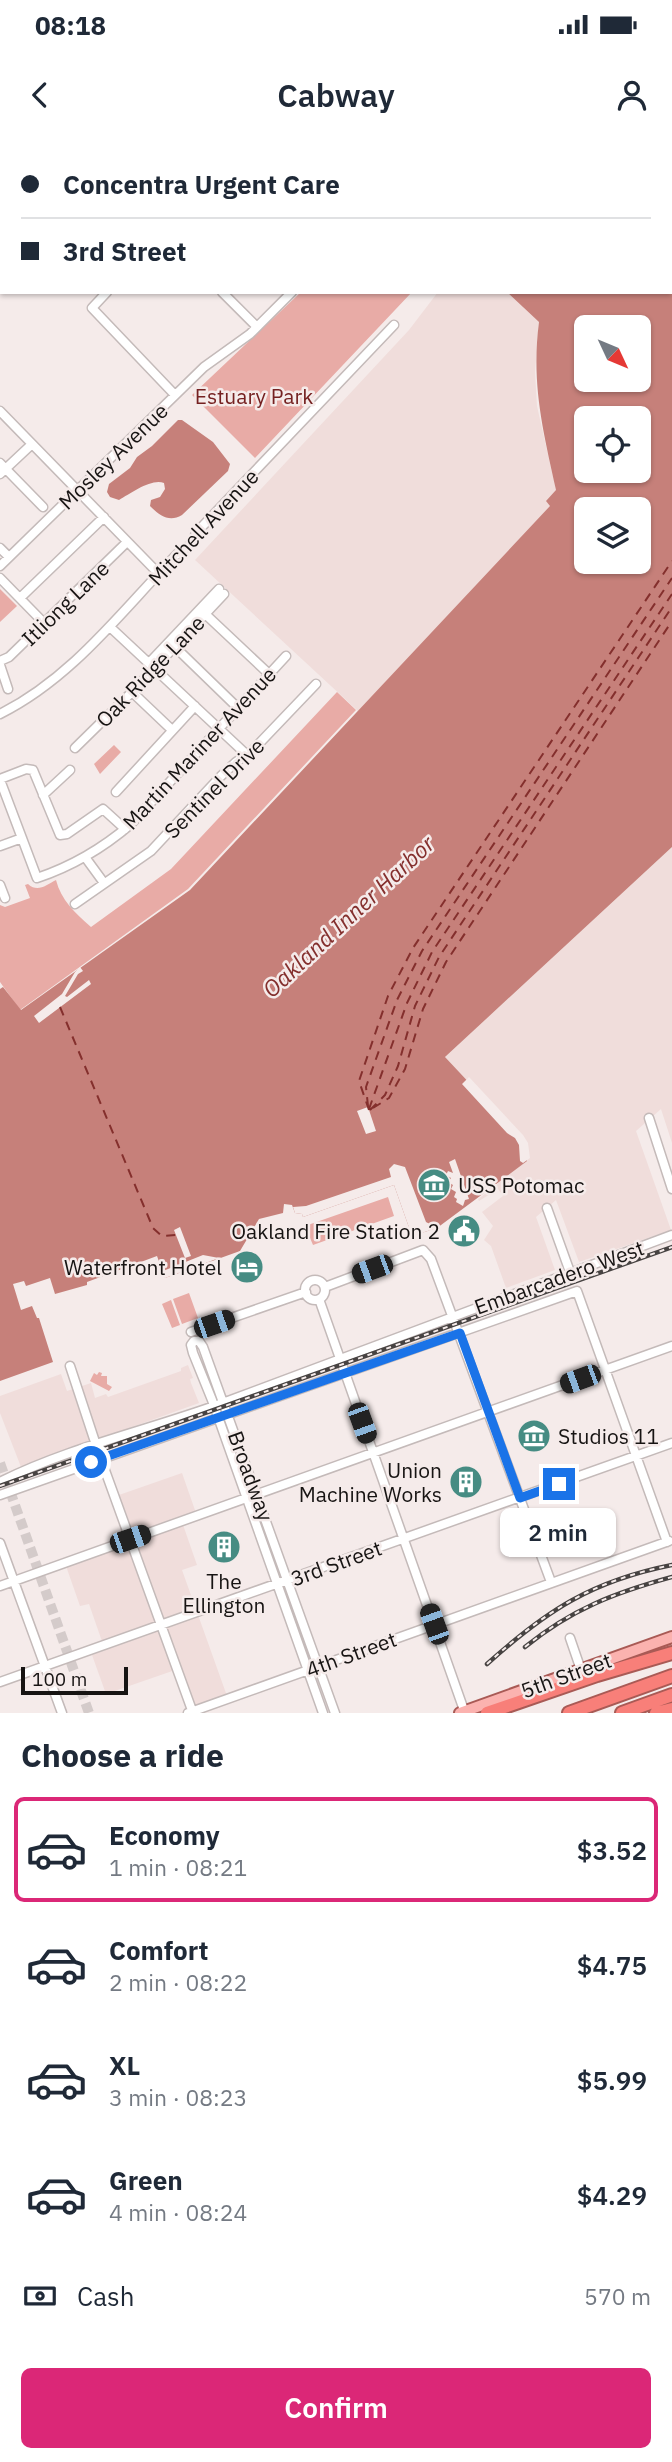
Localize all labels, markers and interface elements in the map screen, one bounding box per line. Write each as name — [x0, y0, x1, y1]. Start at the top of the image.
text: 08:18 — [35, 8, 106, 42]
text: Cabway — [277, 74, 395, 116]
icon: back — [21, 76, 59, 114]
icon: person — [613, 76, 651, 114]
text: Concentra Urgent Care — [63, 167, 340, 201]
text: 3rd Street — [63, 234, 187, 268]
north arrow — [574, 315, 651, 392]
map controls — [574, 315, 651, 574]
park label: Estuary Park — [195, 382, 313, 410]
street label: Mosley Avenue — [52, 397, 174, 515]
button: locate — [574, 406, 651, 483]
street label: Mitchell Avenue — [142, 463, 264, 591]
button: layers — [574, 497, 651, 574]
street label: Itliong Lane — [15, 554, 115, 652]
street label: Oak Ridge Lane — [89, 609, 211, 733]
street label: Martin Mariner Avenue — [116, 661, 282, 835]
street label: Sentinel Drive — [158, 732, 270, 844]
water label: Oakland Inner Harbor — [256, 828, 441, 1003]
museum icon: USS Potomac — [415, 1166, 453, 1204]
place label: USS Potomac — [458, 1171, 585, 1199]
public building icon: Oakland Fire Station 2 — [445, 1212, 483, 1250]
place label: Oakland Fire Station 2 — [231, 1217, 440, 1245]
street label: Embarcadero West — [470, 1233, 648, 1321]
hotel icon: Waterfront Hotel — [228, 1248, 266, 1286]
car — [349, 1252, 396, 1286]
place label: Waterfront Hotel — [64, 1253, 222, 1281]
car — [191, 1307, 238, 1341]
car — [557, 1362, 604, 1396]
car — [345, 1400, 380, 1446]
museum icon: Studios 11 — [515, 1417, 553, 1455]
place label: Studios 11 — [558, 1422, 659, 1450]
street label: Broadway — [222, 1427, 280, 1525]
route start — [75, 1446, 107, 1478]
place label: Union Machine Works — [299, 1456, 442, 1508]
building icon: Union Machine Works — [447, 1463, 485, 1501]
route end — [543, 1468, 575, 1500]
callout: 2 min — [501, 1508, 617, 1558]
text: 2 min — [528, 1517, 588, 1547]
car — [107, 1522, 154, 1556]
building icon: The Ellington — [205, 1528, 243, 1566]
street label: 3rd Street — [287, 1534, 385, 1592]
place label: The Ellington — [183, 1567, 265, 1619]
car — [417, 1601, 452, 1647]
street label: 4th Street — [302, 1625, 400, 1683]
street label: 5th Street — [517, 1646, 615, 1704]
scale bar — [21, 1664, 128, 1696]
text: 100 m — [32, 1667, 87, 1691]
text: Choose a ride — [21, 1734, 224, 1776]
icon: car — [25, 1818, 88, 1881]
text: Economy — [109, 1818, 220, 1852]
text: $3.52 — [577, 1833, 647, 1867]
text: 1 min · 08:21 — [109, 1852, 247, 1882]
icon: car — [25, 1933, 88, 1996]
text: Comfort — [109, 1933, 208, 1967]
text: $4.75 — [577, 1948, 647, 1982]
text: 2 min · 08:22 — [109, 1967, 247, 1997]
icon: car — [25, 2048, 88, 2111]
text: XL — [109, 2048, 140, 2082]
text: $5.99 — [577, 2063, 647, 2097]
text: 3 min · 08:23 — [109, 2082, 247, 2112]
icon: car — [25, 2163, 88, 2226]
text: Green — [109, 2163, 183, 2197]
text: $4.29 — [577, 2178, 647, 2212]
text: 4 min · 08:24 — [109, 2197, 247, 2227]
icon: cash — [21, 2277, 59, 2315]
text: Cash — [77, 2279, 134, 2313]
text: 570 m — [584, 2281, 651, 2311]
button: Confirm — [21, 2368, 651, 2448]

